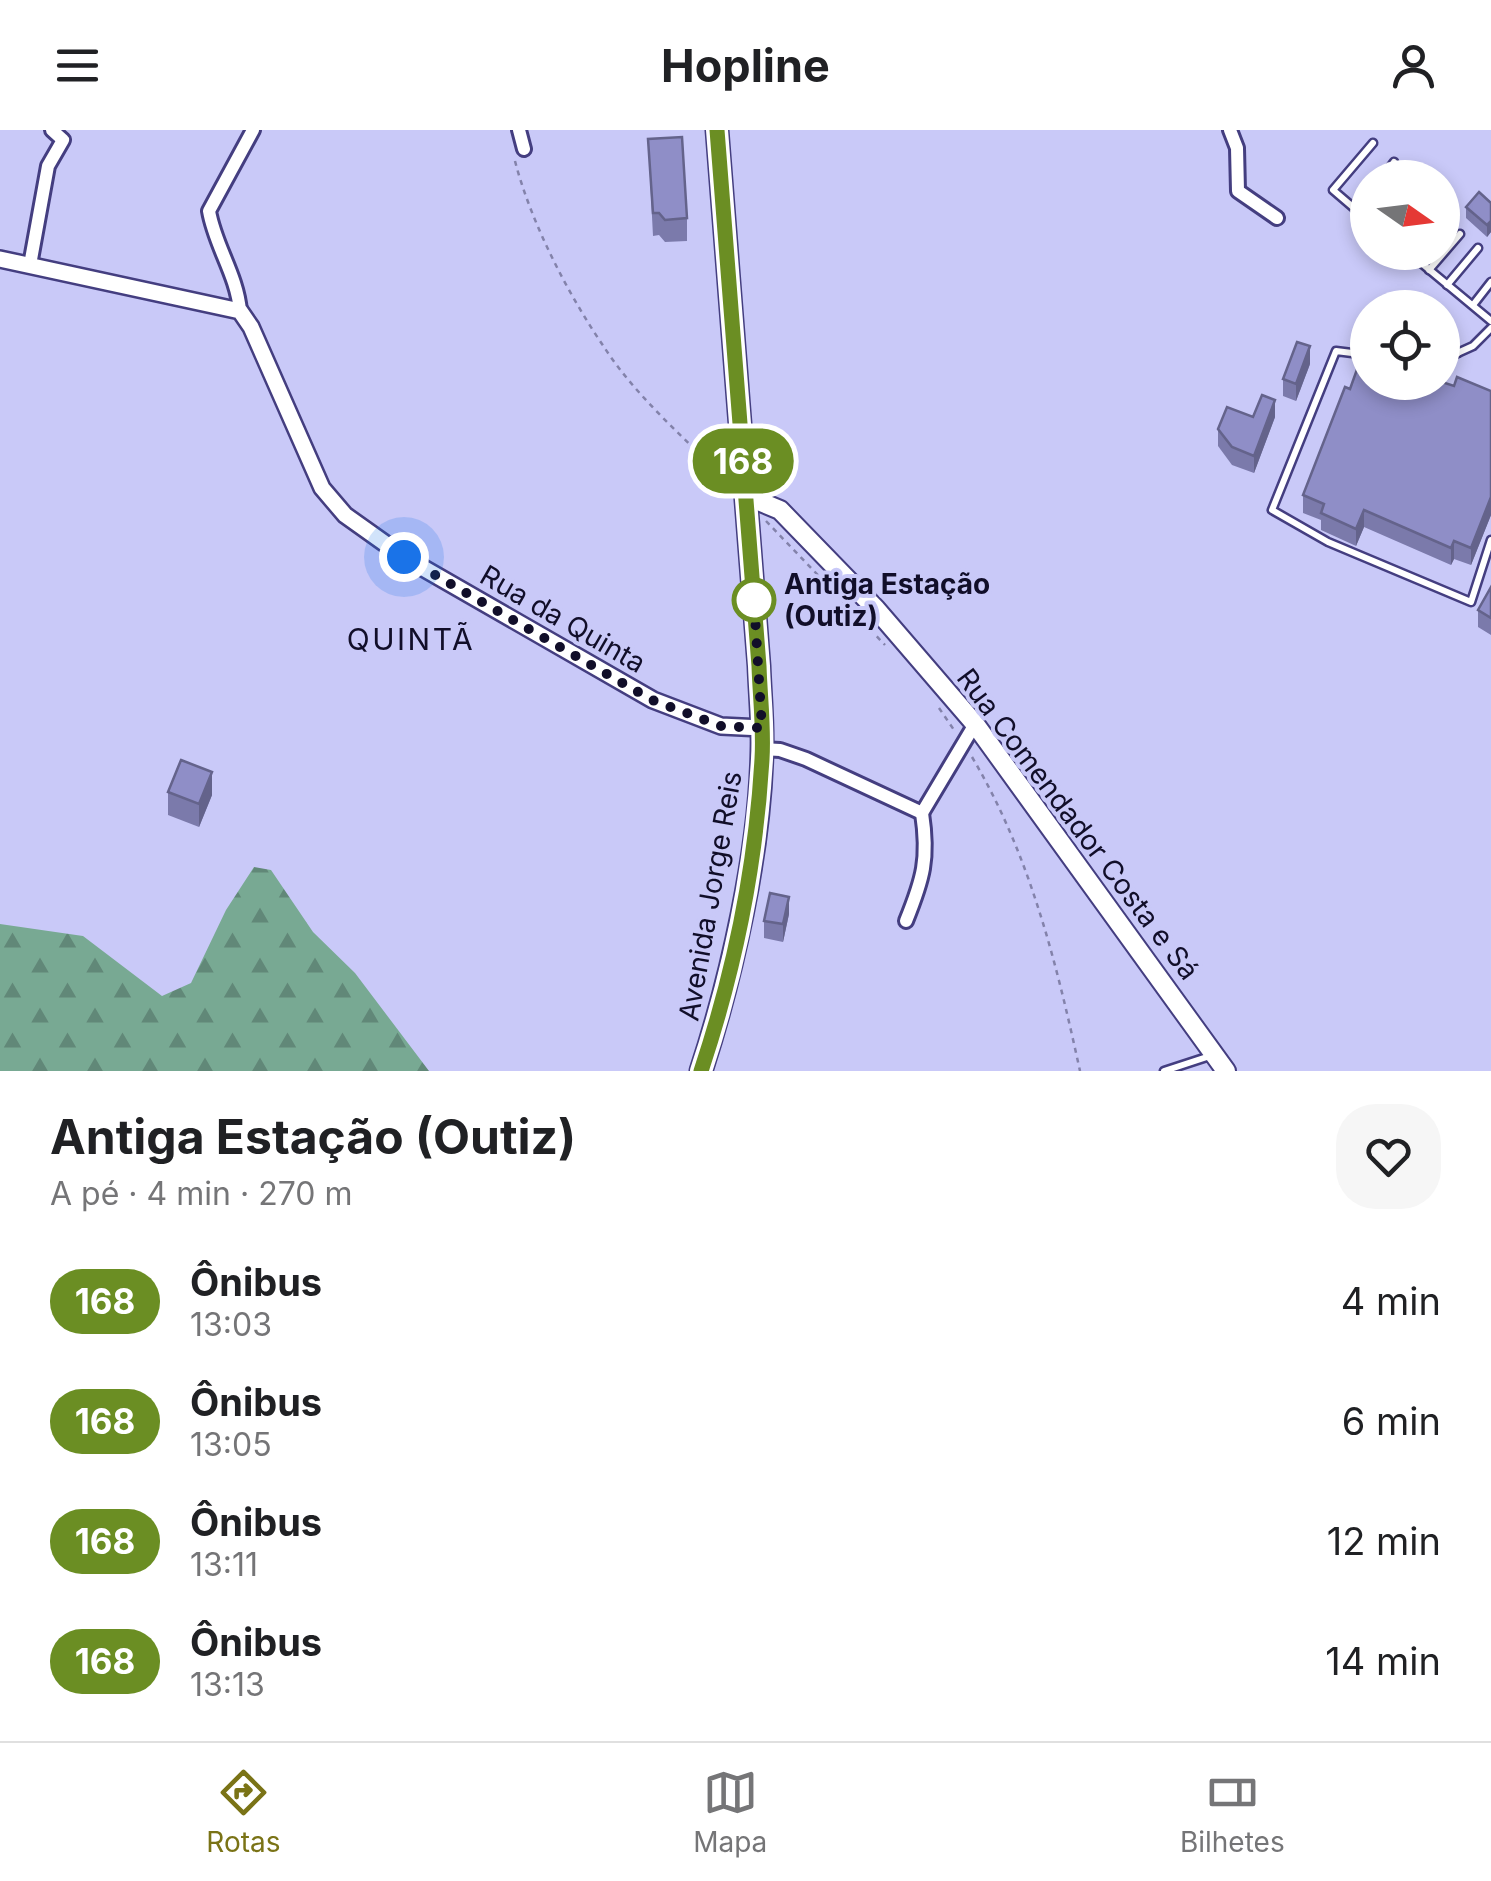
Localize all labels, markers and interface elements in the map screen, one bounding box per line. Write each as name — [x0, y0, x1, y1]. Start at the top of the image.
icon: menu — [50, 38, 105, 93]
text: Hopline — [661, 38, 830, 93]
icon: person — [1386, 38, 1441, 93]
north arrow — [1350, 160, 1460, 270]
map controls — [1350, 160, 1460, 400]
button: locate — [1350, 290, 1460, 400]
line badge: 168 — [686, 428, 800, 494]
text: 168 — [713, 440, 773, 482]
your location — [379, 532, 429, 582]
street label: Rua da Quinta — [474, 558, 652, 680]
place label: Antiga Estação (Outiz) — [784, 567, 990, 633]
marker: Antiga Estação (Outiz) — [733, 579, 775, 621]
district label: QUINTÃ — [347, 621, 475, 657]
street label: Rua Comendador Costa e Sá — [950, 662, 1206, 986]
street label: Avenida Jorge Reis — [671, 769, 749, 1023]
button: heart — [1336, 1104, 1441, 1209]
text: Antiga Estação (Outiz) — [50, 1107, 576, 1166]
text: A pé · 4 min · 270 m — [50, 1174, 352, 1213]
text: Ônibus — [190, 1259, 322, 1305]
text: 4 min — [1341, 1278, 1441, 1324]
text: 168 — [75, 1280, 135, 1322]
text: 13:03 — [190, 1305, 272, 1344]
text: Ônibus — [190, 1379, 322, 1425]
text: 6 min — [1342, 1398, 1441, 1444]
text: 168 — [75, 1400, 135, 1442]
text: 13:05 — [190, 1425, 272, 1464]
text: Ônibus — [190, 1499, 322, 1545]
text: 12 min — [1327, 1518, 1441, 1564]
text: 168 — [75, 1520, 135, 1562]
text: 13:11 — [190, 1545, 258, 1584]
text: Ônibus — [190, 1619, 322, 1665]
text: 14 min — [1325, 1638, 1441, 1684]
text: 168 — [75, 1640, 135, 1682]
text: 13:13 — [190, 1665, 265, 1704]
tab: Rotas — [206, 1765, 281, 1859]
tab: Mapa — [693, 1765, 767, 1859]
tab: Bilhetes — [1180, 1765, 1285, 1859]

